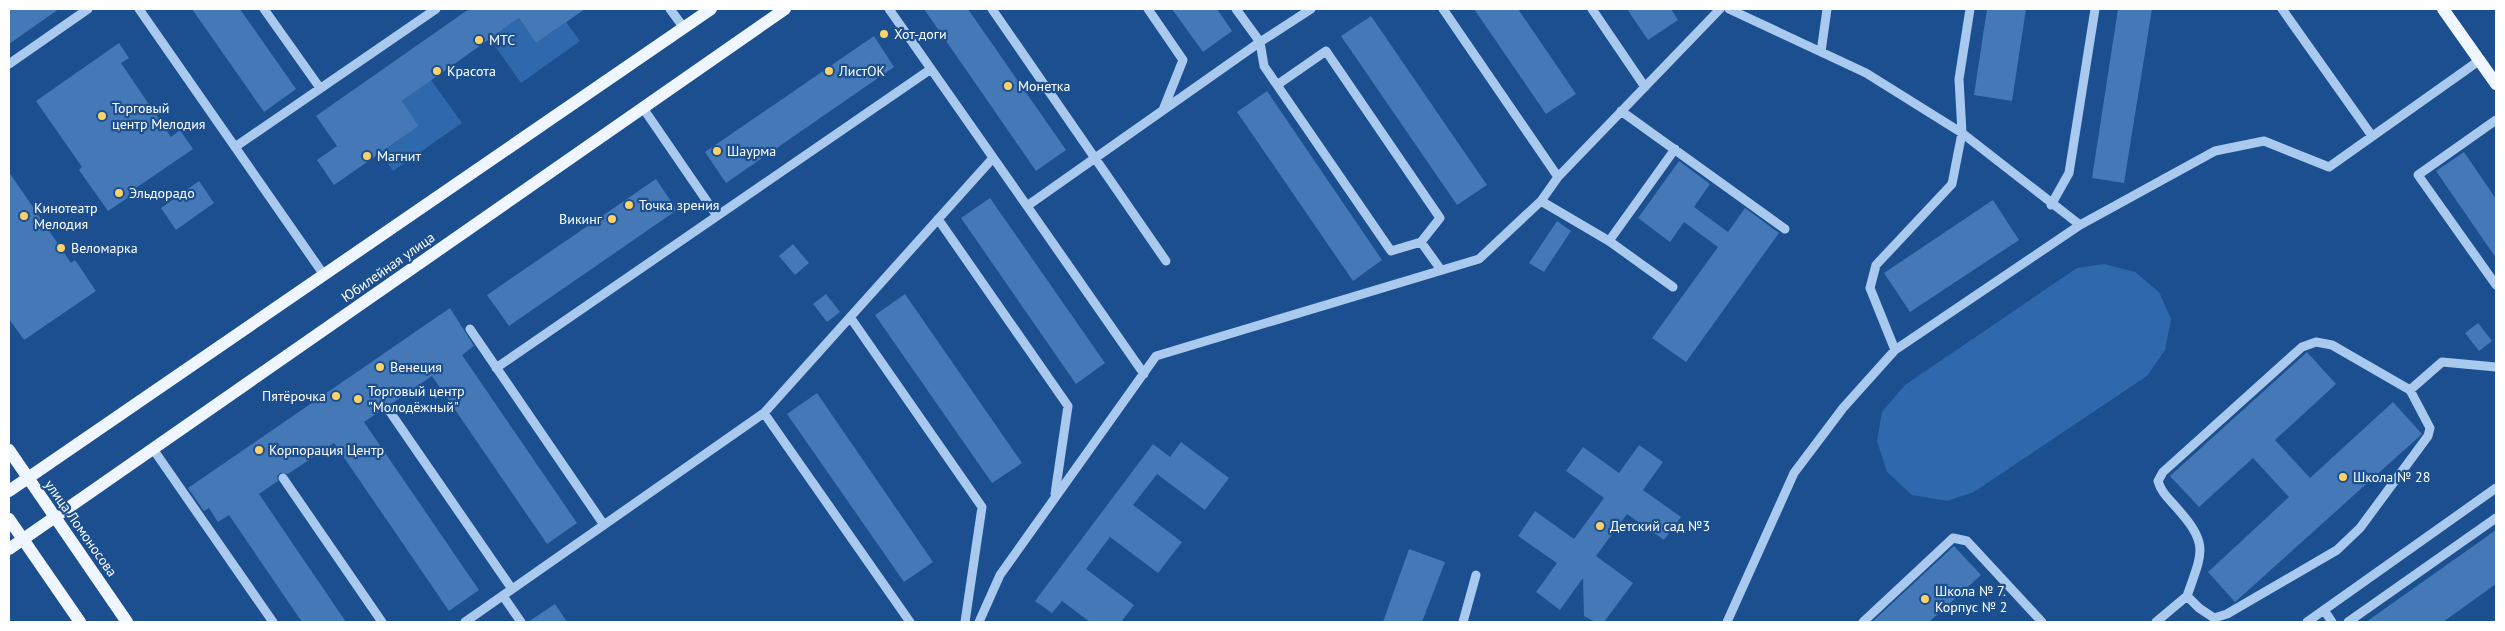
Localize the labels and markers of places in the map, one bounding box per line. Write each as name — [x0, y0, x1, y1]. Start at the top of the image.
place label: Хот-доги — [894, 25, 947, 43]
marker: Хот-доги — [878, 28, 890, 40]
place label: МТС — [489, 31, 515, 49]
marker: МТС — [473, 34, 485, 46]
place label: Красота — [447, 62, 496, 80]
place label: ЛистОК — [838, 62, 886, 80]
marker: Красота — [431, 65, 443, 77]
marker: ЛистОК — [823, 65, 835, 77]
place label: Монетка — [1018, 77, 1071, 95]
marker: Монетка — [1002, 80, 1014, 92]
place label: Торговый центр Мелодия — [112, 99, 205, 133]
marker: Торговый центр Мелодия — [96, 110, 108, 122]
place label: Шаурма — [727, 142, 776, 160]
marker: Шаурма — [711, 145, 723, 157]
place label: Магнит — [377, 147, 421, 165]
marker: Магнит — [361, 150, 373, 162]
place label: Эльдорадо — [129, 184, 195, 202]
marker: Эльдорадо — [113, 187, 125, 199]
place label: Точка зрения — [639, 196, 719, 214]
place label: Кинотеатр Мелодия — [34, 199, 98, 233]
marker: Точка зрения — [623, 199, 635, 211]
marker: Кинотеатр Мелодия — [18, 210, 30, 222]
place label: Викинг — [559, 210, 603, 228]
marker: Викинг — [606, 213, 618, 225]
place label: Веломарка — [71, 239, 138, 257]
marker: Веломарка — [55, 242, 67, 254]
place label: Венеция — [390, 358, 442, 376]
marker: Венеция — [374, 361, 386, 373]
place label: Торговый центр "Молодёжный" — [368, 382, 465, 416]
place label: Пятёрочка — [262, 387, 326, 405]
marker: Пятёрочка — [330, 390, 342, 402]
marker: Торговый центр "Молодёжный" — [352, 393, 364, 405]
place label: Корпорация Центр — [269, 441, 384, 459]
marker: Корпорация Центр — [253, 444, 265, 456]
place label: Школа № 28 — [2353, 468, 2430, 486]
marker: Школа № 28 — [2337, 471, 2349, 483]
place label: Детский сад №3 — [1610, 517, 1710, 535]
marker: Детский сад №3 — [1594, 520, 1606, 532]
place label: Школа № 7. Корпус № 2 — [1935, 582, 2007, 616]
marker: Школа № 7. Корпус № 2 — [1919, 593, 1931, 605]

